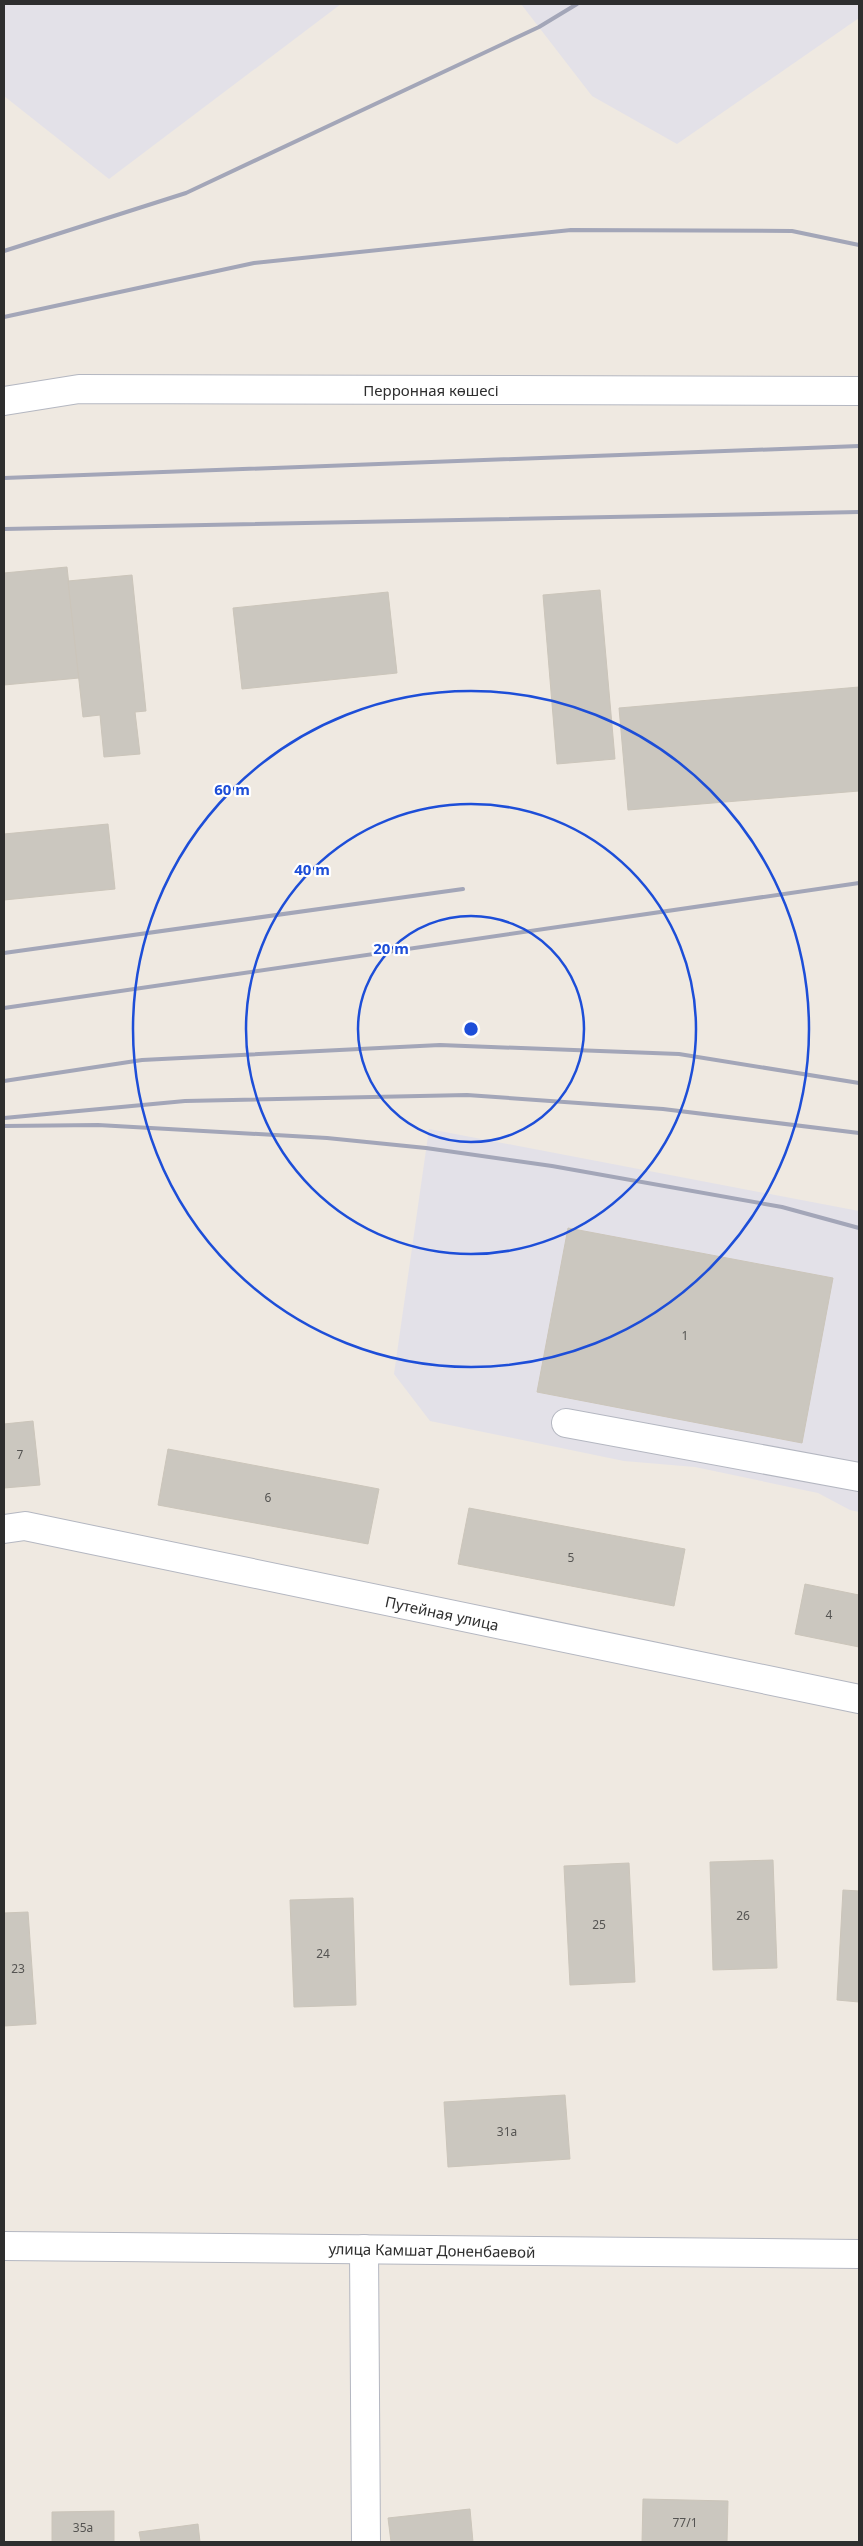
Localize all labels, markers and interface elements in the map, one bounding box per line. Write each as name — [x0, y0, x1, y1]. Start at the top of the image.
street label: Перронная көшесі — [363, 380, 499, 400]
text: 60 m — [214, 779, 250, 799]
text: 40 m — [294, 859, 330, 879]
text: 20 m — [373, 938, 409, 958]
centre of rings — [462, 1020, 480, 1038]
house number: 1 — [682, 1327, 688, 1344]
house number: 7 — [17, 1446, 24, 1463]
house number: 6 — [265, 1489, 272, 1506]
house number: 5 — [568, 1549, 575, 1566]
street label: Путейная улица — [383, 1591, 501, 1635]
house number: 4 — [826, 1606, 833, 1623]
house number: 26 — [736, 1907, 750, 1924]
house number: 25 — [592, 1916, 606, 1933]
house number: 24 — [316, 1945, 330, 1962]
house number: 23 — [11, 1960, 25, 1977]
house number: 31а — [497, 2123, 517, 2140]
street label: улица Камшат Доненбаевой — [328, 2238, 536, 2262]
house number: 77/1 — [672, 2514, 698, 2531]
house number: 35а — [73, 2519, 93, 2536]

